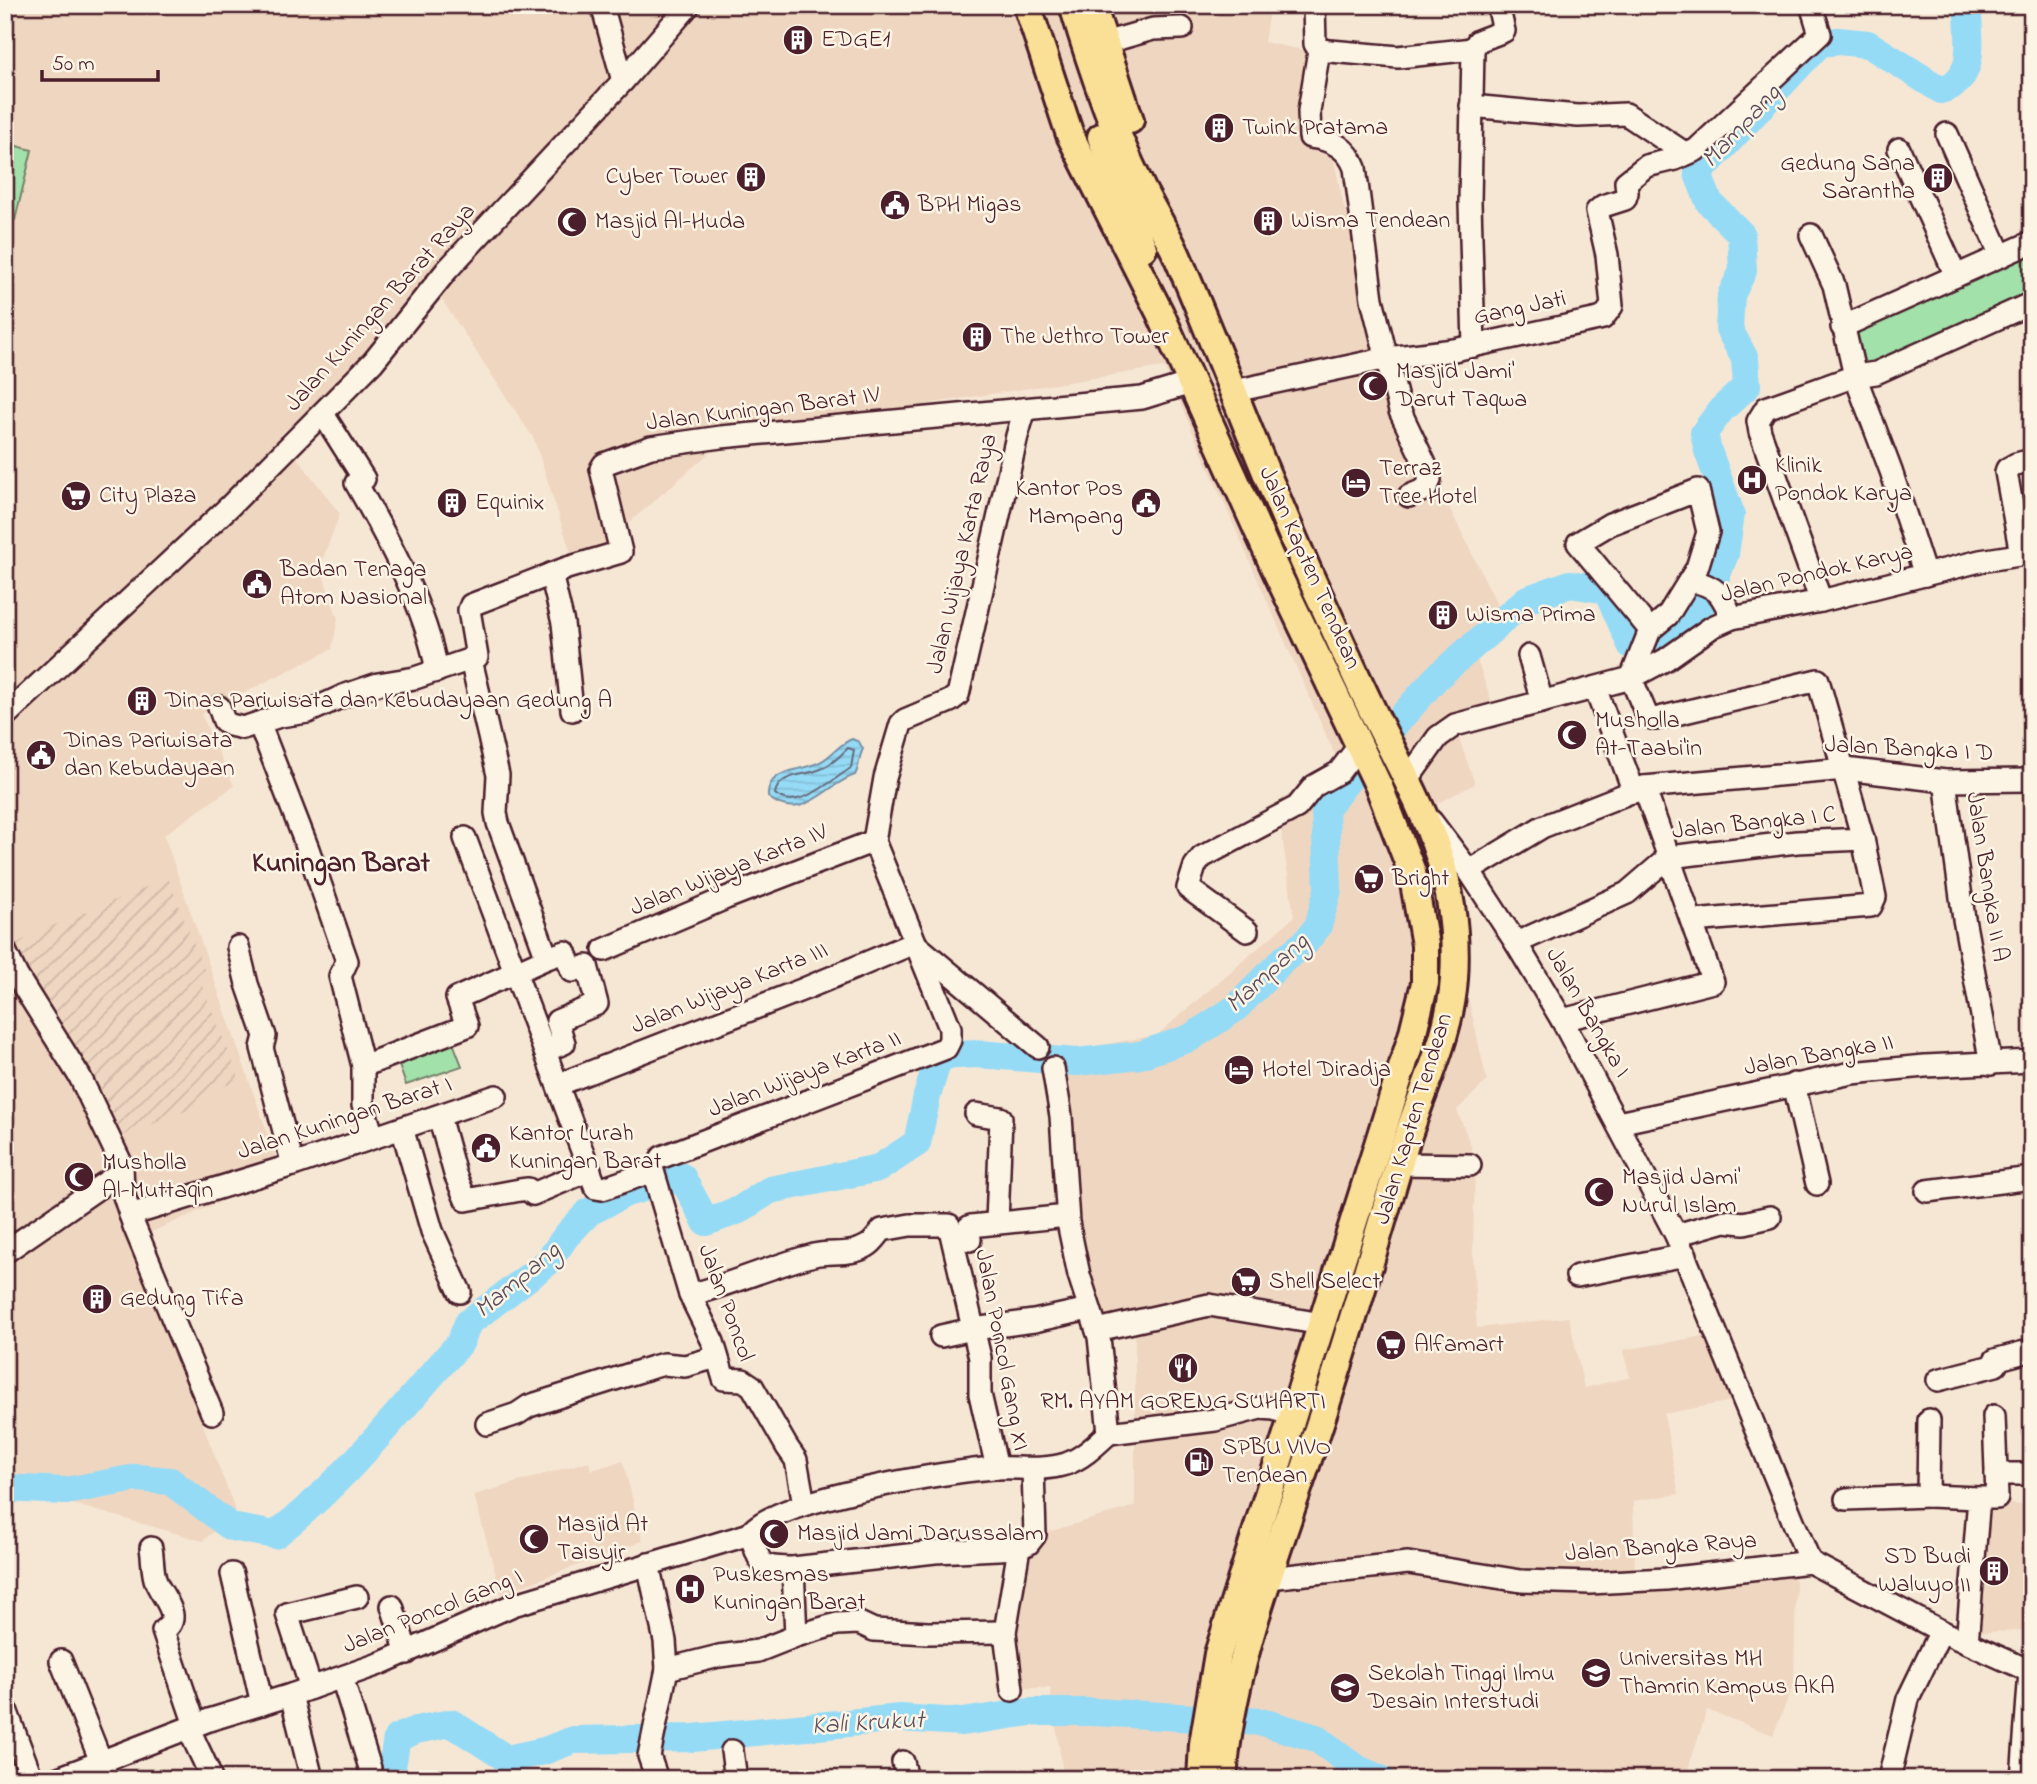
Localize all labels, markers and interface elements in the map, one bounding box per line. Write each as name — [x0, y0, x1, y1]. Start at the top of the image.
building icon: EDGE1 — [781, 23, 815, 57]
place label: EDGE1 — [821, 23, 891, 58]
scale bar — [42, 38, 158, 82]
text: 50 m — [52, 50, 95, 80]
water label: Mampang — [1693, 76, 1792, 178]
building icon: Twink Pratama — [1202, 111, 1236, 145]
place label: Twink Pratama — [1242, 111, 1388, 146]
place label: Gedung Sana Sarantha — [1780, 147, 1915, 210]
place label: Cyber Tower — [605, 160, 729, 196]
building icon: Cyber Tower — [734, 160, 768, 194]
building icon: Gedung Sana Sarantha — [1921, 161, 1955, 195]
public building icon: BPH Migas — [878, 188, 912, 222]
place label: BPH Migas — [917, 188, 1021, 223]
street label: Jalan Kuningan Barat Raya — [278, 196, 485, 421]
building icon: Wisma Tendean — [1251, 204, 1285, 238]
place label: Wisma Tendean — [1291, 204, 1450, 239]
mosque icon: Masjid Al-Huda — [555, 205, 589, 239]
place label: Masjid Al-Huda — [595, 205, 745, 240]
street label: Gang Jati — [1471, 282, 1569, 336]
building icon: The Jethro Tower — [960, 320, 994, 354]
place label: The Jethro Tower — [1000, 320, 1170, 355]
place label: Masjid Jami' Darut Taqwa — [1395, 355, 1527, 418]
mosque icon: Masjid Jami' Darut Taqwa — [1356, 369, 1390, 403]
street label: Jalan Kuningan Barat IV — [644, 378, 882, 442]
street label: Jalan Wijaya Karta Raya — [918, 431, 1009, 678]
place label: Klinik Pondok Karya — [1775, 449, 1912, 513]
place label: Terraz Tree Hotel — [1379, 452, 1477, 515]
street label: Jalan Kapten Tendean — [1248, 461, 1370, 675]
hospital icon: Klinik Pondok Karya — [1735, 463, 1769, 497]
hotel icon: Terraz Tree Hotel — [1339, 466, 1373, 500]
place label: Kantor Pos Mampang — [1015, 472, 1123, 535]
supermarket icon: City Plaza — [59, 479, 93, 513]
place label: City Plaza — [99, 479, 196, 515]
building icon: Equinix — [435, 486, 469, 520]
place label: Equinix — [475, 486, 544, 521]
public building icon: Kantor Pos Mampang — [1129, 486, 1163, 520]
street label: Jalan Pondok Karya — [1717, 535, 1917, 614]
place label: Badan Tenaga Atom Nasional — [279, 553, 427, 616]
public building icon: Badan Tenaga Atom Nasional — [240, 567, 274, 601]
building icon: Wisma Prima — [1426, 598, 1460, 632]
place label: Wisma Prima — [1466, 598, 1596, 633]
building icon: Dinas Pariwisata dan Kebudayaan Gedung A — [125, 684, 159, 718]
place label: Dinas Pariwisata dan Kebudayaan Gedung A — [164, 684, 612, 720]
place label: Musholla At-Taabi'in — [1595, 704, 1702, 767]
mosque icon: Musholla At-Taabi'in — [1555, 718, 1589, 752]
place label: Dinas Pariwisata dan Kebudayaan — [63, 724, 235, 788]
street label: Jalan Bangka I D — [1824, 728, 1994, 772]
public building icon: Dinas Pariwisata dan Kebudayaan — [24, 738, 58, 772]
street label: Jalan Bangka II A — [1955, 789, 2017, 965]
street label: Jalan Bangka I C — [1670, 798, 1838, 850]
street label: Jalan Wijaya Karta IV — [625, 815, 834, 927]
district label: Kuningan Barat — [252, 844, 431, 886]
supermarket icon: Bright — [1352, 862, 1386, 896]
place label: Bright — [1391, 862, 1449, 897]
water label: Mampang — [1217, 924, 1319, 1023]
street label: Jalan Wijaya Karta III — [626, 934, 834, 1045]
street label: Jalan Bangka I — [1535, 941, 1639, 1085]
street label: Jalan Kapten Tendean — [1365, 1009, 1463, 1229]
street label: Jalan Wijaya Karta II — [703, 1022, 907, 1129]
street label: Jalan Bangka II — [1742, 1026, 1896, 1086]
hotel icon: Hotel Diradja — [1222, 1053, 1256, 1087]
place label: Hotel Diradja — [1262, 1053, 1391, 1088]
street label: Jalan Kuningan Barat I — [233, 1068, 457, 1170]
place label: Kantor Lurah Kuningan Barat — [509, 1117, 661, 1180]
public building icon: Kantor Lurah Kuningan Barat — [469, 1131, 503, 1165]
place label: Musholla Al-Muttaqin — [102, 1146, 213, 1209]
mosque icon: Musholla Al-Muttaqin — [62, 1160, 96, 1194]
place label: Masjid Jami' Nurul Islam — [1622, 1161, 1741, 1224]
mosque icon: Masjid Jami' Nurul Islam — [1582, 1175, 1616, 1209]
water label: Mampang — [466, 1233, 571, 1329]
street label: Jalan Poncol — [688, 1239, 762, 1367]
street label: Jalan Poncol Gang XI — [964, 1246, 1038, 1454]
supermarket icon: Shell Select — [1229, 1265, 1263, 1299]
place label: Shell Select — [1269, 1265, 1380, 1300]
building icon: Gedung Tifa — [80, 1282, 114, 1316]
place label: Gedung Tifa — [120, 1282, 244, 1317]
supermarket icon: Alfamart — [1374, 1328, 1408, 1362]
place label: Alfamart — [1414, 1328, 1504, 1363]
restaurant icon: RM. AYAM GORENG SUHARTI — [1166, 1351, 1200, 1385]
place label: RM. AYAM GORENG SUHARTI — [1040, 1385, 1326, 1420]
place label: SPBU VIVO Tendean — [1222, 1431, 1331, 1494]
fuel station icon: SPBU VIVO Tendean — [1182, 1445, 1216, 1479]
place label: Masjid At Taisyir — [557, 1508, 648, 1572]
mosque icon: Masjid Jami Darussalam — [757, 1517, 791, 1551]
place label: Masjid Jami Darussalam — [797, 1517, 1044, 1552]
mosque icon: Masjid At Taisyir — [517, 1522, 551, 1556]
street label: Jalan Bangka Raya — [1564, 1524, 1758, 1573]
place label: SD Budi Waluyo II — [1878, 1540, 1971, 1604]
building icon: SD Budi Waluyo II — [1977, 1554, 2011, 1588]
place label: Puskesmas Kuningan Barat — [713, 1558, 865, 1621]
street label: Jalan Poncol Gang I — [338, 1560, 528, 1664]
hospital icon: Puskesmas Kuningan Barat — [673, 1572, 707, 1606]
place label: Universitas MH Thamrin Kampus AKA — [1619, 1642, 1835, 1705]
school or university icon: Universitas MH Thamrin Kampus AKA — [1579, 1656, 1613, 1690]
place label: Sekolah Tinggi Ilmu Desain Interstudi — [1367, 1657, 1555, 1720]
school or university icon: Sekolah Tinggi Ilmu Desain Interstudi — [1328, 1671, 1362, 1705]
water label: Kali Krukut — [811, 1702, 927, 1746]

